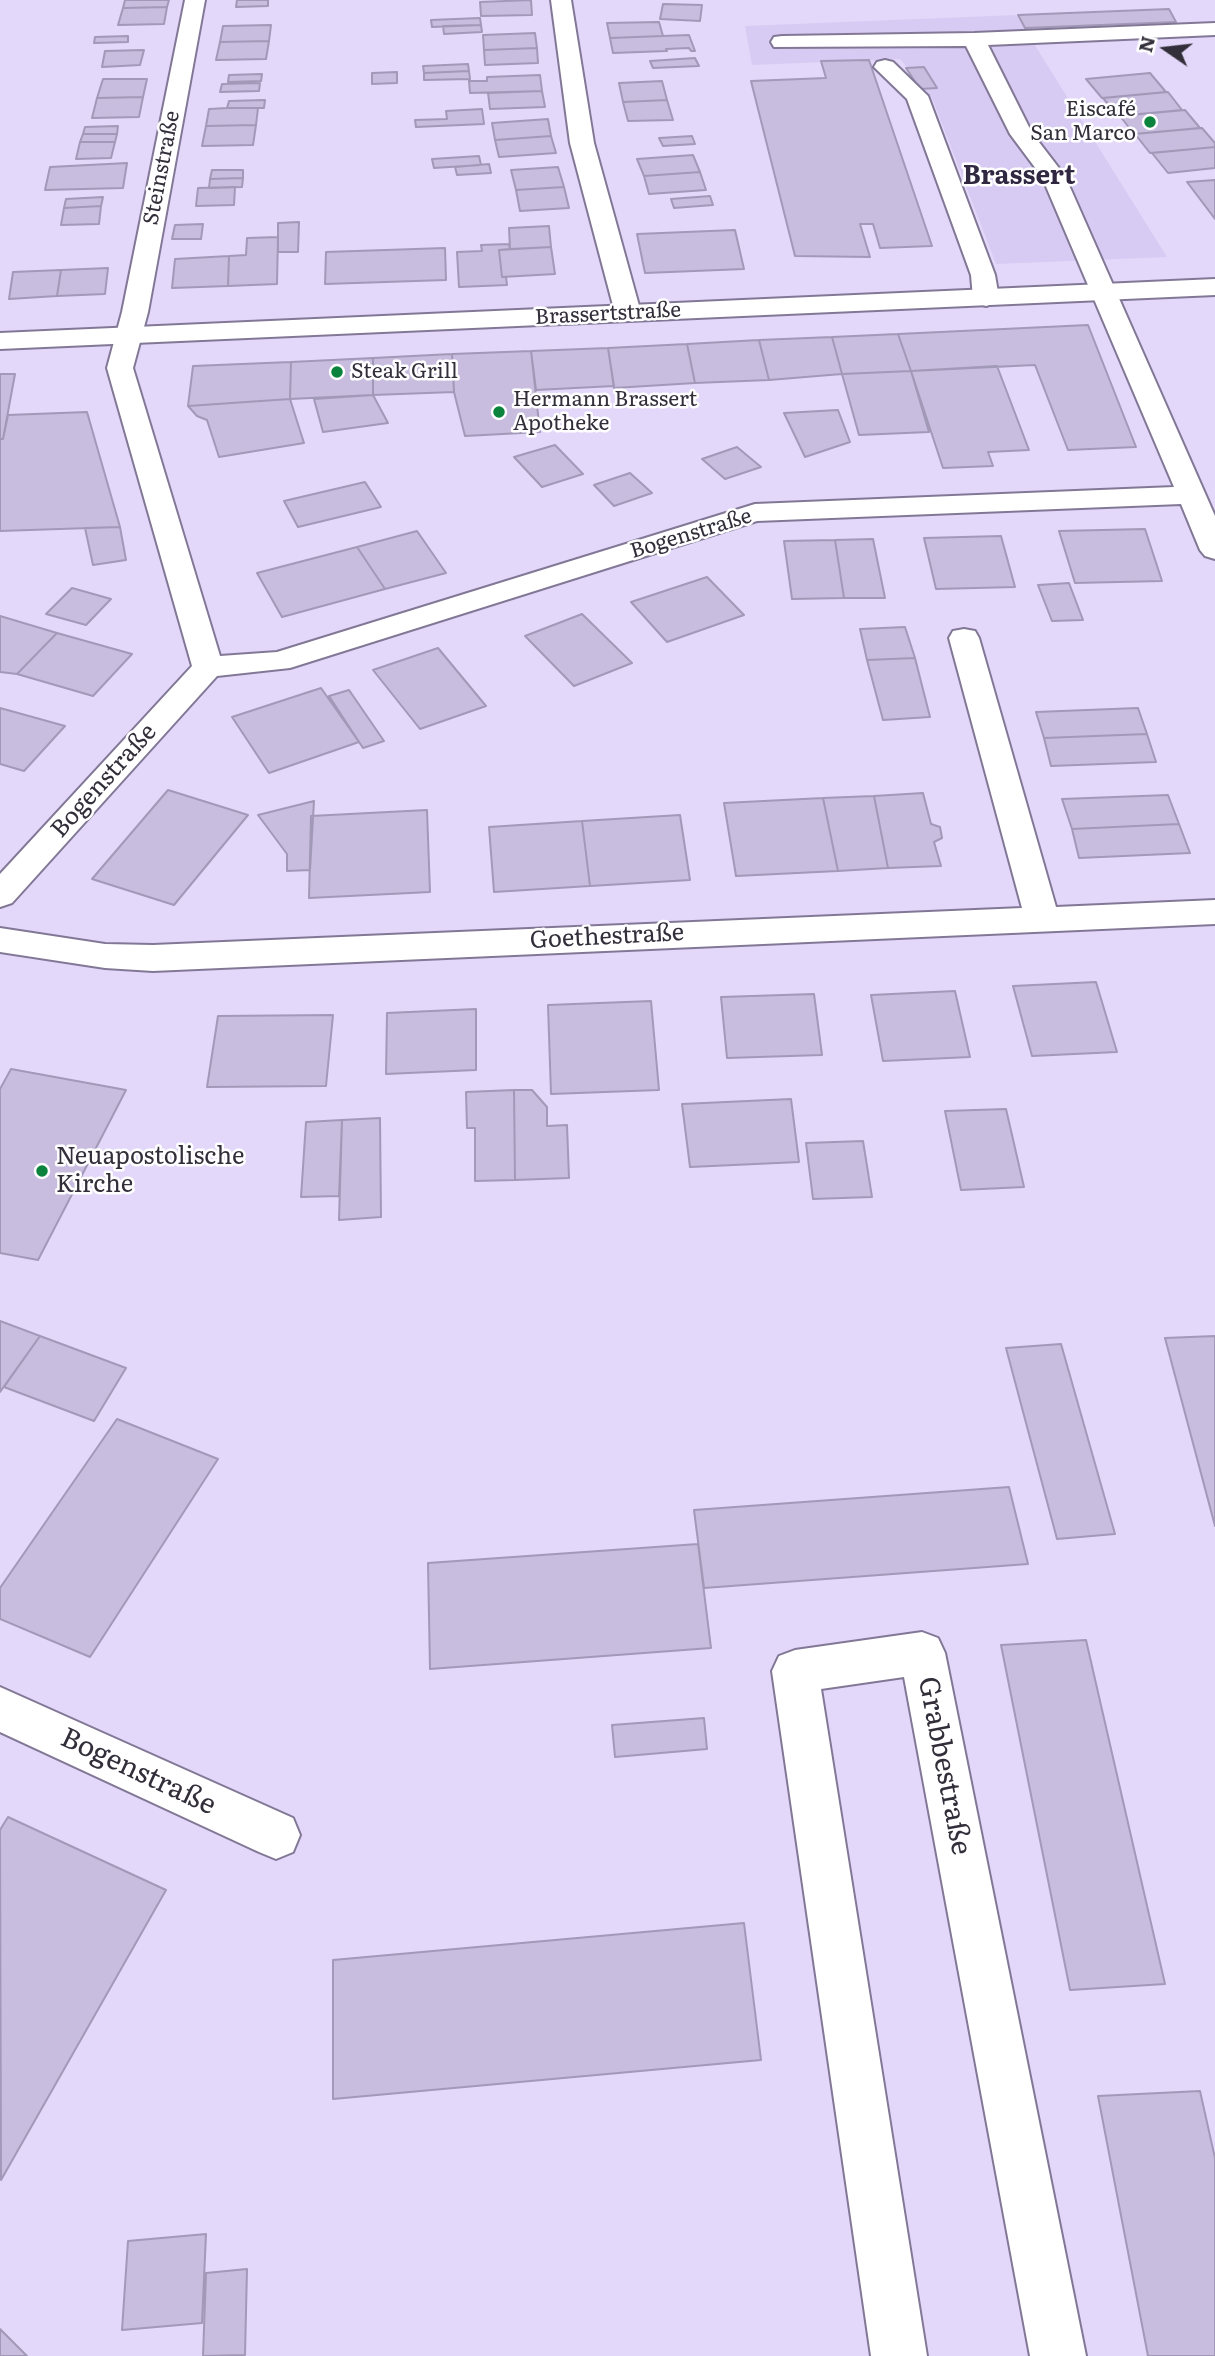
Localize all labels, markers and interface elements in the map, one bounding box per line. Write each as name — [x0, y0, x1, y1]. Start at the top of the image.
north arrow — [1131, 14, 1201, 84]
text: N — [1130, 33, 1161, 55]
place label: Eiscafé San Marco — [1030, 97, 1136, 147]
street label: Steinstraße — [139, 109, 185, 227]
marker: Eiscafé San Marco — [1142, 114, 1158, 130]
district label: Brassert — [963, 160, 1075, 192]
street label: Brassertstraße — [534, 298, 682, 330]
place label: Steak Grill — [351, 359, 458, 385]
marker: Steak Grill — [329, 364, 345, 380]
place label: Hermann Brassert Apotheke — [513, 387, 697, 437]
marker: Hermann Brassert Apotheke — [491, 404, 507, 420]
street label: Bogenstraße — [627, 504, 755, 564]
street label: Bogenstraße — [45, 718, 163, 844]
street label: Goethestraße — [529, 919, 685, 955]
place label: Neuapostolische Kirche — [56, 1143, 244, 1199]
marker: Neuapostolische Kirche — [34, 1163, 50, 1179]
street label: Grabbestraße — [910, 1674, 978, 1858]
street label: Bogenstraße — [55, 1721, 221, 1823]

